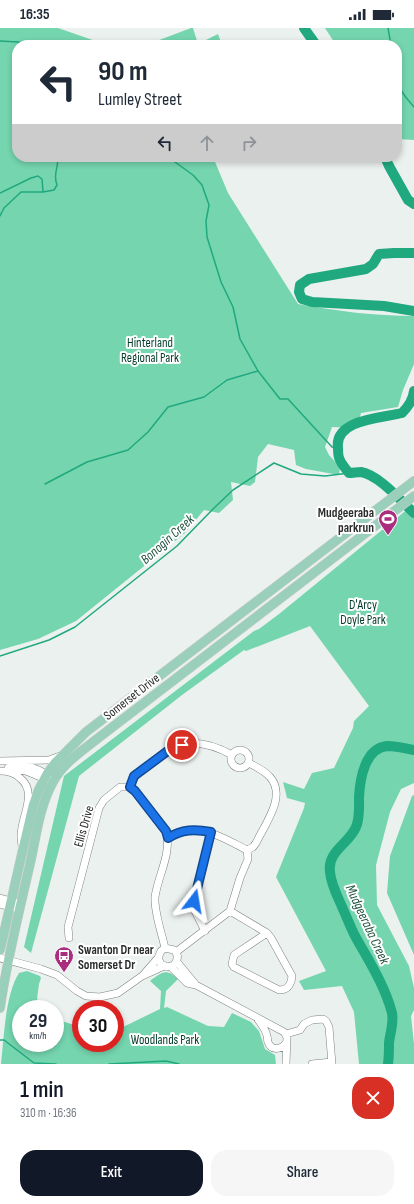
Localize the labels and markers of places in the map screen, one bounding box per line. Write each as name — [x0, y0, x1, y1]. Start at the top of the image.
place label: Mudgeeraba parkrun — [318, 505, 374, 536]
sports icon: Mudgeeraba parkrun — [377, 508, 399, 536]
pin — [165, 728, 199, 762]
place label: Swanton Dr near Somerset Dr — [78, 942, 154, 973]
bus stop icon: Swanton Dr near Somerset Dr — [53, 945, 75, 973]

